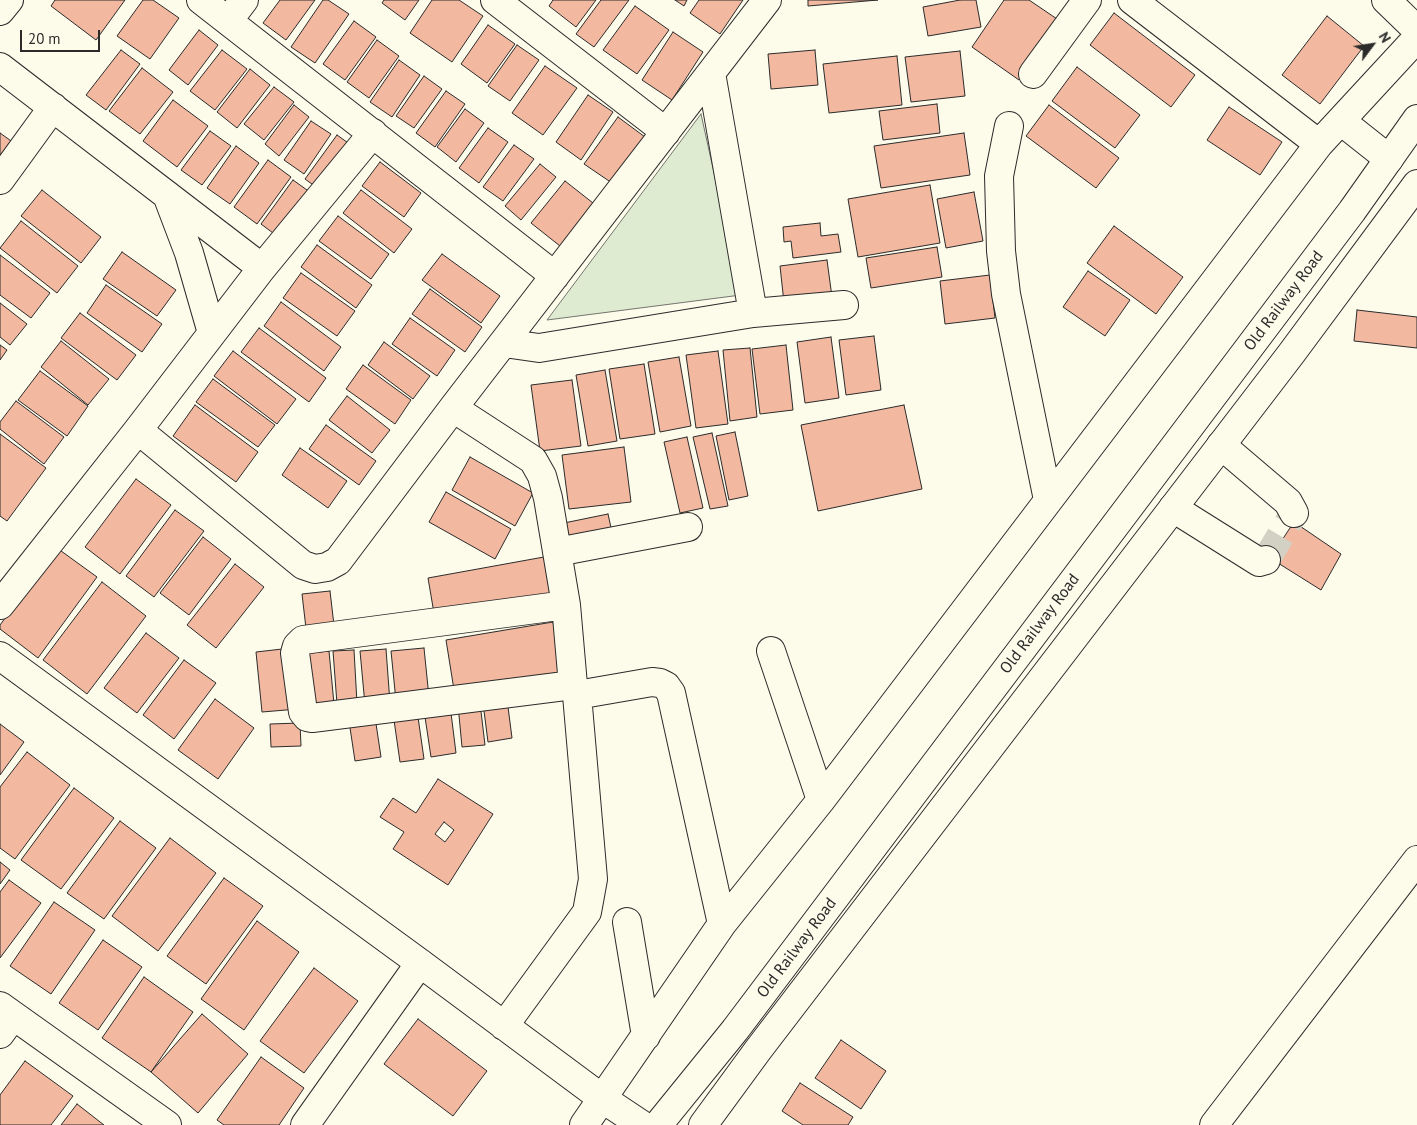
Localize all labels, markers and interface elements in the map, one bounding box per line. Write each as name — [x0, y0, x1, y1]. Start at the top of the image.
scale bar — [22, 20, 102, 52]
north arrow — [1347, 20, 1397, 70]
text: 20 m — [28, 29, 61, 48]
text: N — [1375, 29, 1395, 46]
street label: Old Railway Road — [1240, 247, 1328, 355]
street label: Old Railway Road — [996, 570, 1084, 678]
street label: Old Railway Road — [753, 894, 841, 1002]

